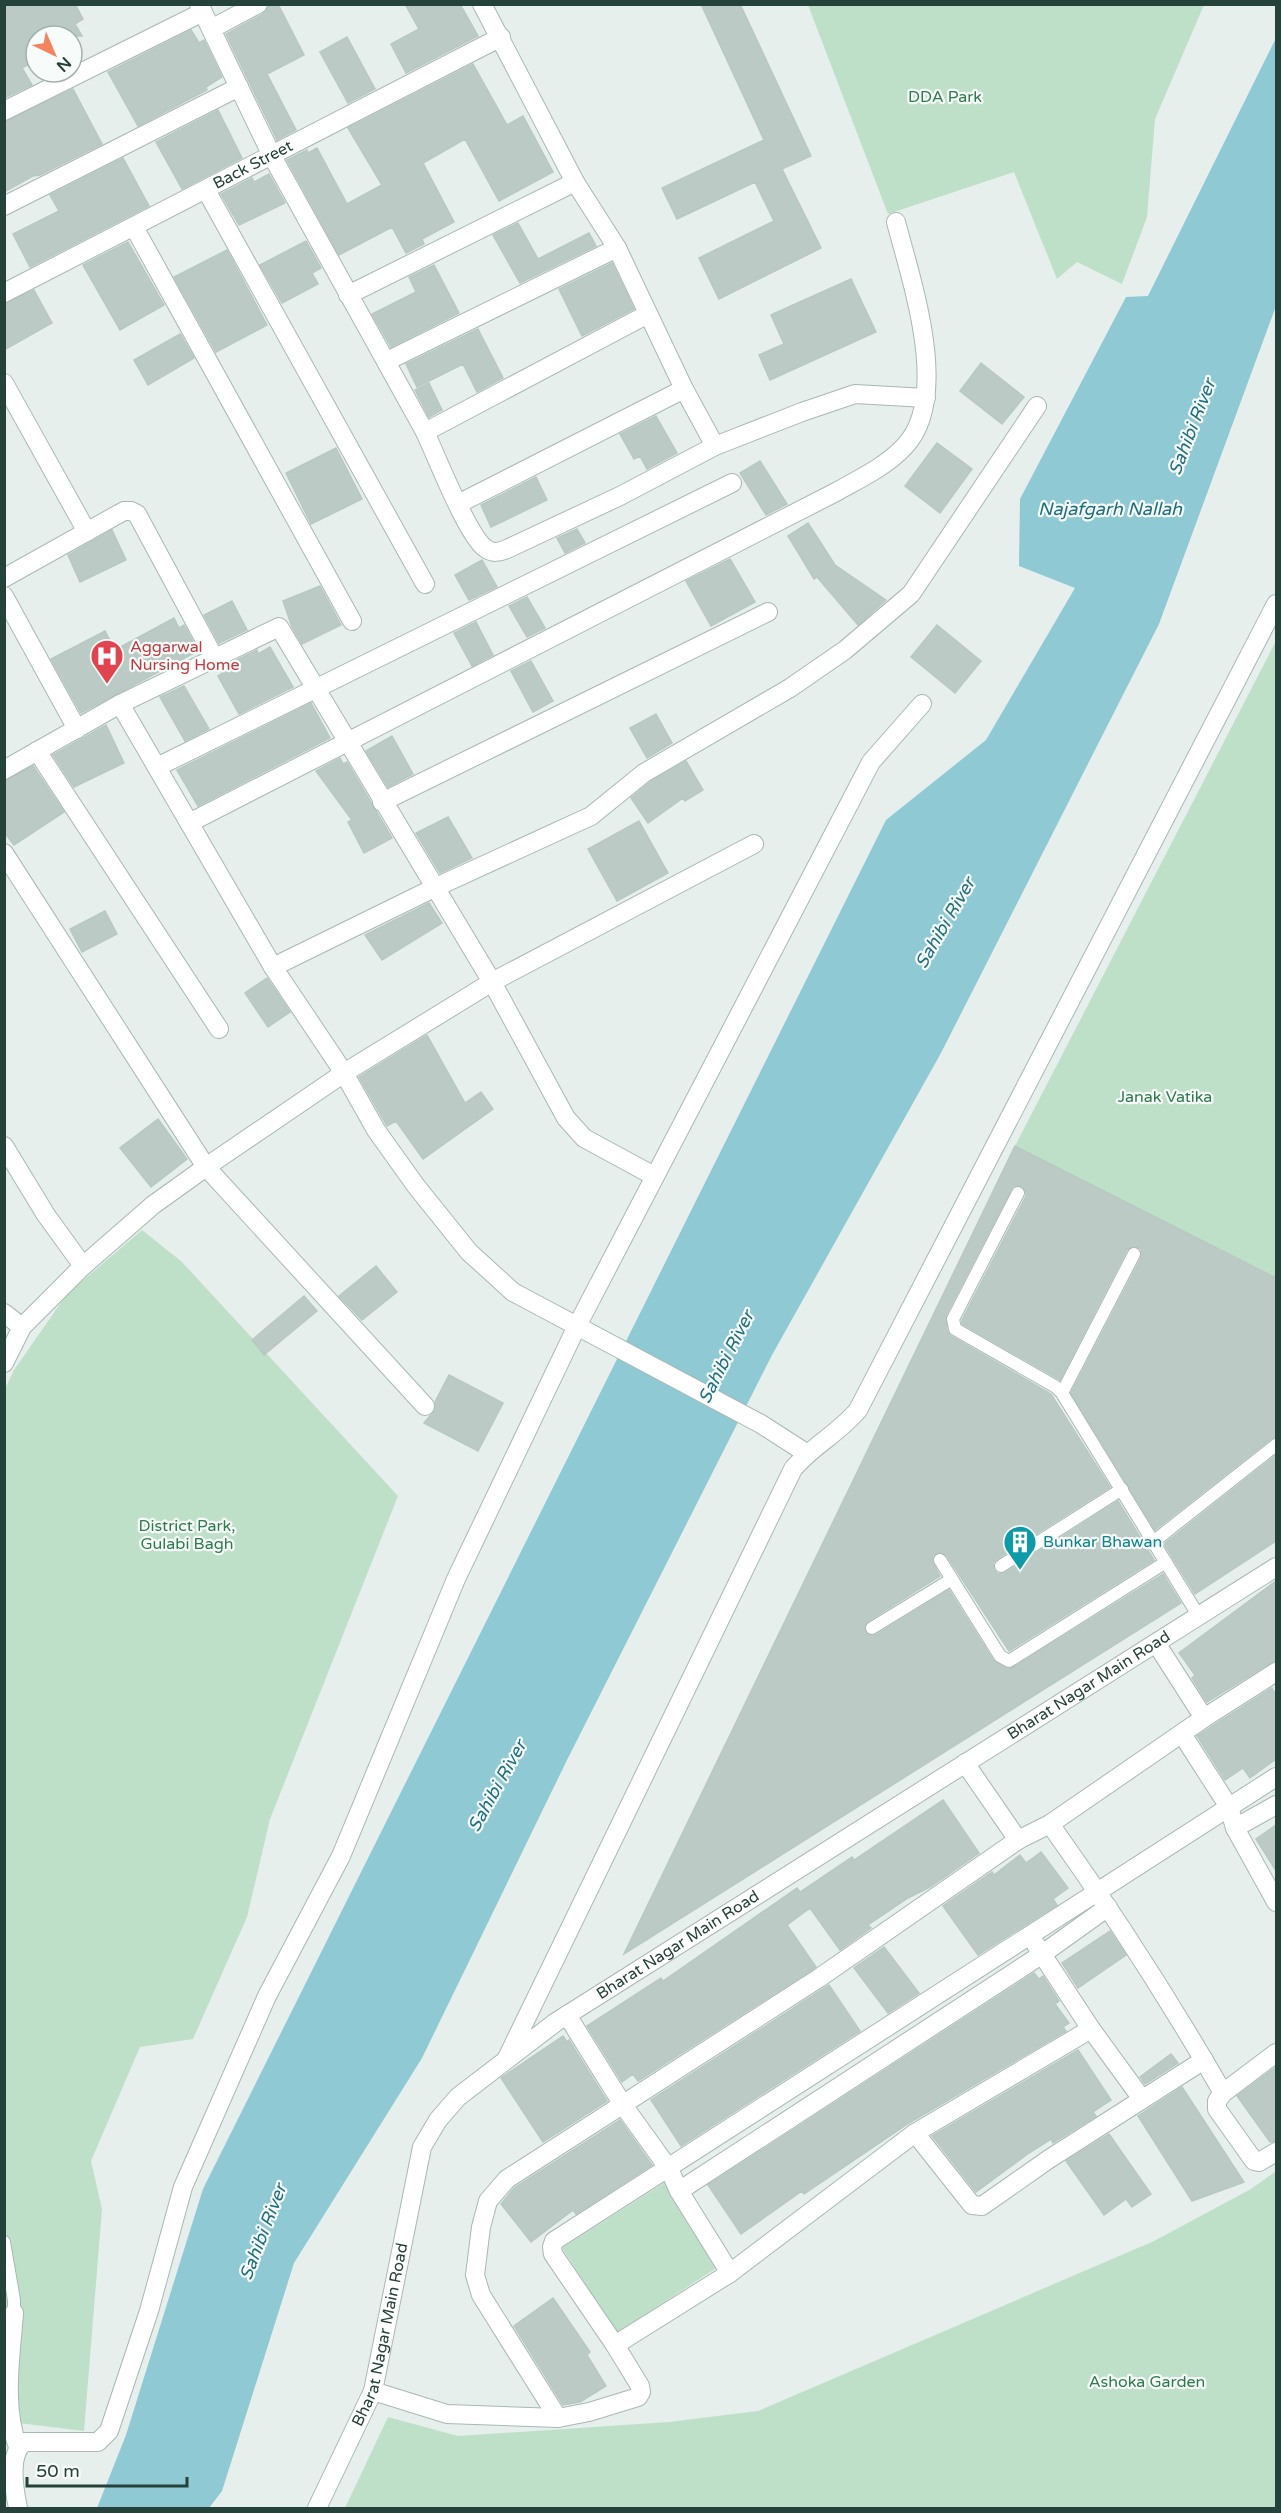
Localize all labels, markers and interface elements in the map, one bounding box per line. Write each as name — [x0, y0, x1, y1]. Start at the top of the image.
north arrow — [24, 24, 84, 84]
text: N — [52, 52, 75, 76]
park label: DDA Park — [908, 87, 982, 107]
street label: Back Street — [210, 136, 296, 194]
water label: Sahibi River — [1164, 374, 1221, 478]
water label: Najafgarh Nallah — [1038, 498, 1183, 520]
place label: Aggarwal Nursing Home — [130, 637, 240, 675]
hospital icon: Aggarwal Nursing Home — [89, 638, 125, 685]
water label: Sahibi River — [910, 872, 981, 972]
park label: Janak Vatika — [1118, 1087, 1212, 1107]
water label: Sahibi River — [693, 1305, 760, 1407]
park label: District Park, Gulabi Bagh — [139, 1516, 235, 1554]
building icon: Bunkar Bhawan — [1002, 1524, 1038, 1571]
place label: Bunkar Bhawan — [1043, 1532, 1162, 1552]
street label: Bharat Nagar Main Road — [1004, 1626, 1174, 1744]
water label: Sahibi River — [463, 1735, 532, 1835]
street label: Bharat Nagar Main Road — [593, 1886, 763, 2004]
water label: Sahibi River — [235, 2179, 292, 2283]
street label: Bharat Nagar Main Road — [348, 2241, 412, 2430]
park label: Ashoka Garden — [1089, 2372, 1205, 2392]
scale bar — [27, 2450, 188, 2488]
text: 50 m — [36, 2460, 80, 2482]

